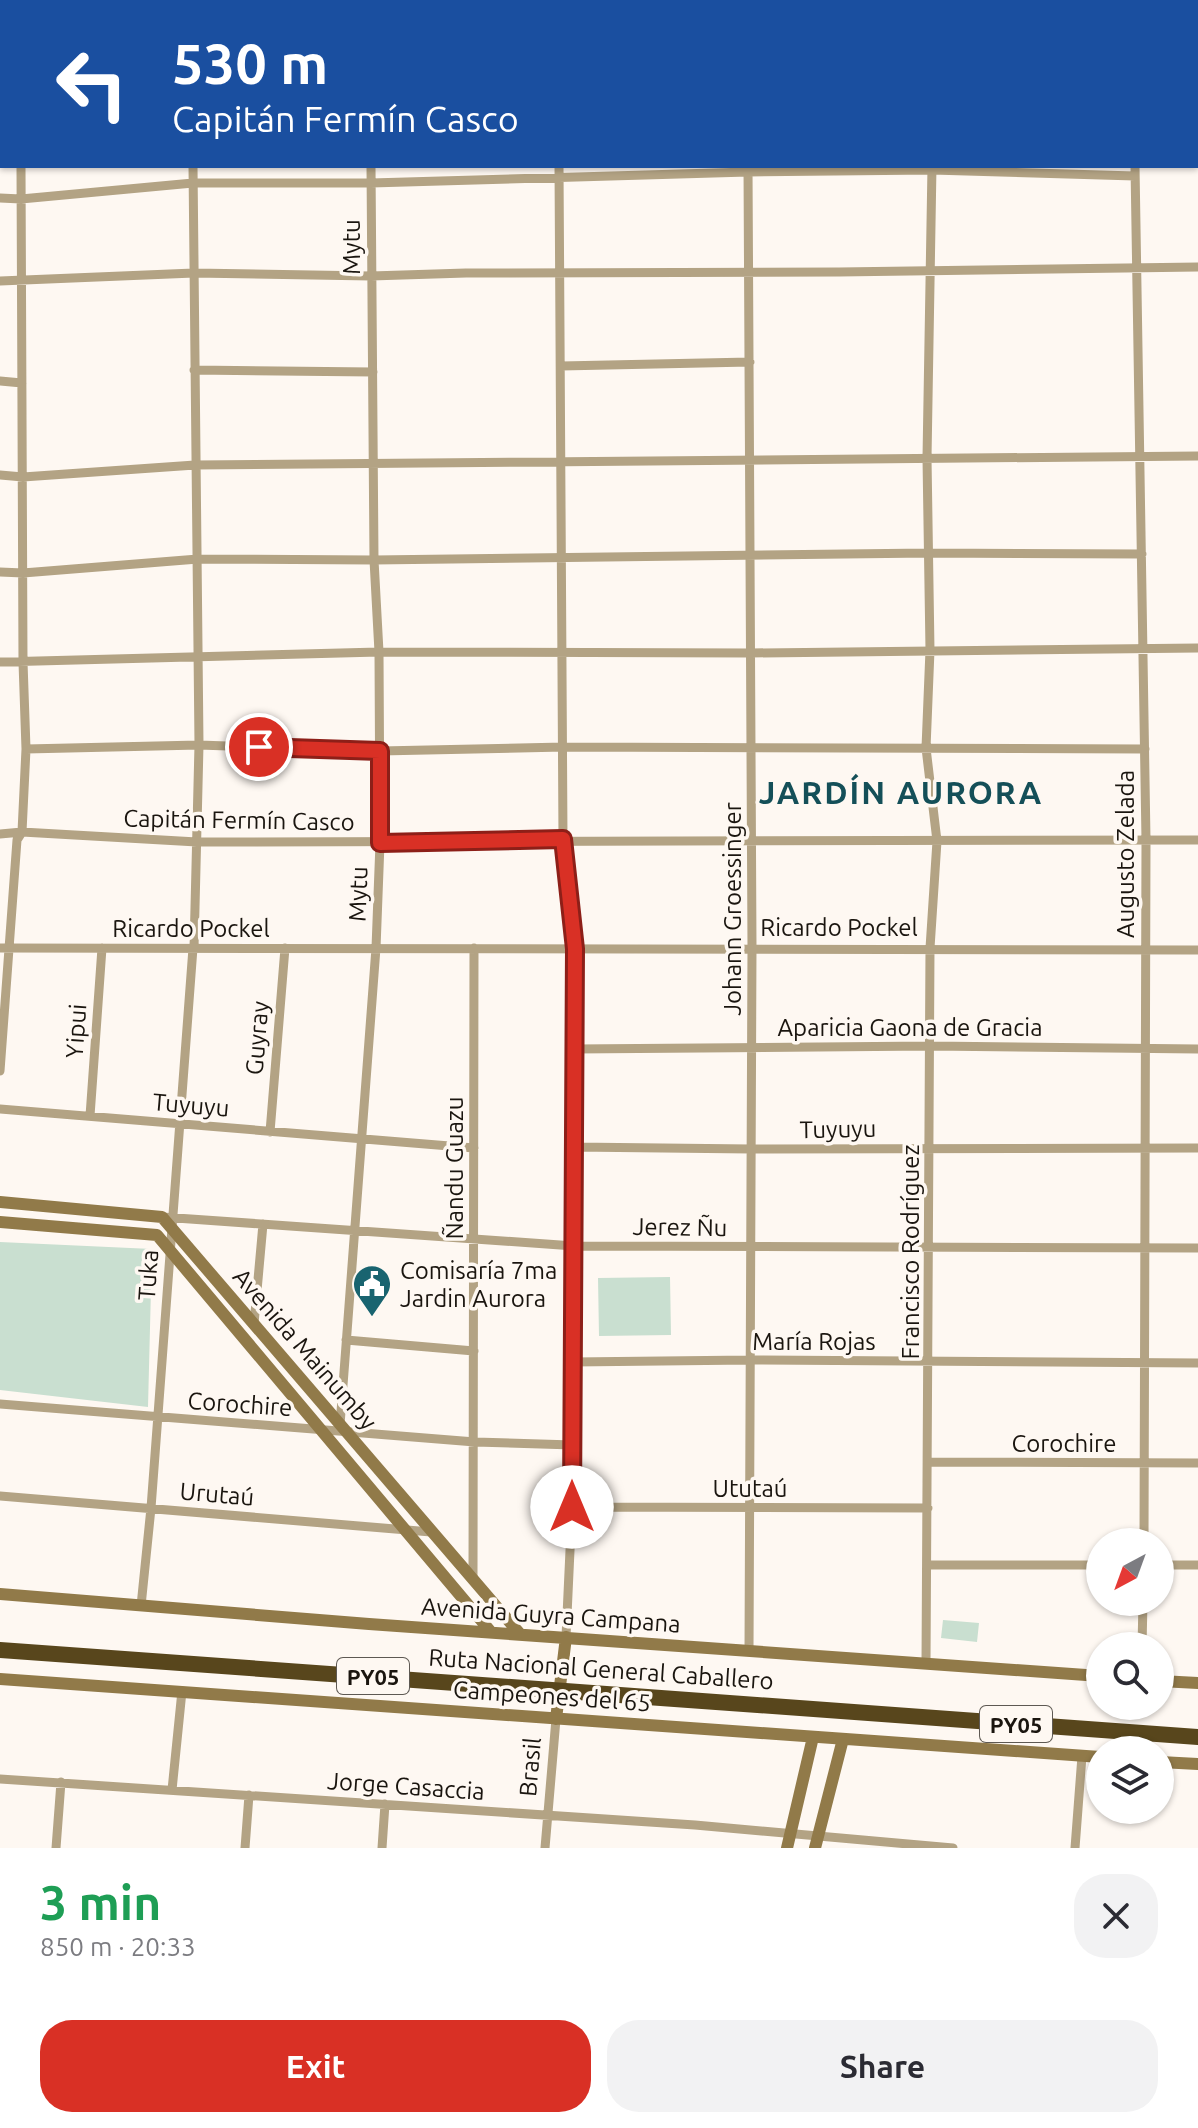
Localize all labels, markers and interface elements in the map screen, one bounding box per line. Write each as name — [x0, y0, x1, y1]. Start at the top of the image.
icon: left — [40, 32, 144, 136]
text: 530 m — [172, 32, 328, 95]
text: Capitán Fermín Casco — [172, 98, 519, 139]
street label: Mytu — [338, 219, 365, 275]
pin — [225, 713, 293, 781]
icon: arrive — [237, 725, 281, 769]
street label: Augusto Zelada — [1112, 770, 1139, 938]
district label: JARDÍN AURORA — [759, 773, 1043, 810]
street label: Johann Groessinger — [719, 802, 746, 1016]
street label: Capitán Fermín Casco — [123, 804, 355, 836]
street label: Mytu — [344, 866, 372, 922]
street label: Ricardo Pockel — [760, 914, 918, 941]
street label: Ricardo Pockel — [112, 915, 270, 942]
street label: Guyray — [240, 999, 274, 1076]
street label: Yipui — [61, 1003, 91, 1059]
street label: Aparicia Gaona de Gracia — [778, 1014, 1042, 1041]
street label: Tuyuyu — [152, 1088, 230, 1122]
street label: Ñandu Guazu — [441, 1096, 468, 1240]
street label: Tuyuyu — [799, 1115, 877, 1143]
street label: Francisco Rodríguez — [897, 1144, 924, 1360]
street label: Jerez Ñu — [632, 1213, 728, 1241]
street label: Tuka — [133, 1249, 163, 1301]
place label: Comisaría 7ma Jardin Aurora — [400, 1257, 557, 1312]
street label: Avenida Mainumby — [228, 1263, 382, 1435]
public building icon: Comisaría 7ma Jardin Aurora — [351, 1263, 393, 1318]
street label: María Rojas — [752, 1328, 876, 1355]
street label: Corochire — [187, 1387, 293, 1421]
street label: Corochire — [1012, 1430, 1116, 1457]
position arrow — [530, 1465, 614, 1549]
street label: Ututaú — [713, 1475, 787, 1502]
street label: Urutaú — [179, 1477, 255, 1511]
north arrow — [1086, 1528, 1174, 1616]
map controls — [1086, 1528, 1174, 1824]
street label: Avenida Guyra Campana — [420, 1592, 682, 1638]
button: search — [1086, 1632, 1174, 1720]
street label: Ruta Nacional General Caballero — [428, 1643, 774, 1695]
road number: PY05 — [337, 1658, 409, 1694]
street label: Campeones del 65 — [452, 1676, 652, 1716]
road number: PY05 — [980, 1706, 1052, 1742]
street label: Brasil — [514, 1736, 546, 1798]
button: layers — [1086, 1736, 1174, 1824]
street label: Jorge Casaccia — [326, 1767, 486, 1805]
button: close — [1074, 1874, 1158, 1958]
text: 3 min — [40, 1875, 161, 1929]
text: 850 m · 20:33 — [40, 1932, 196, 1961]
button: Exit — [40, 2020, 591, 2112]
button: Share — [607, 2020, 1158, 2112]

